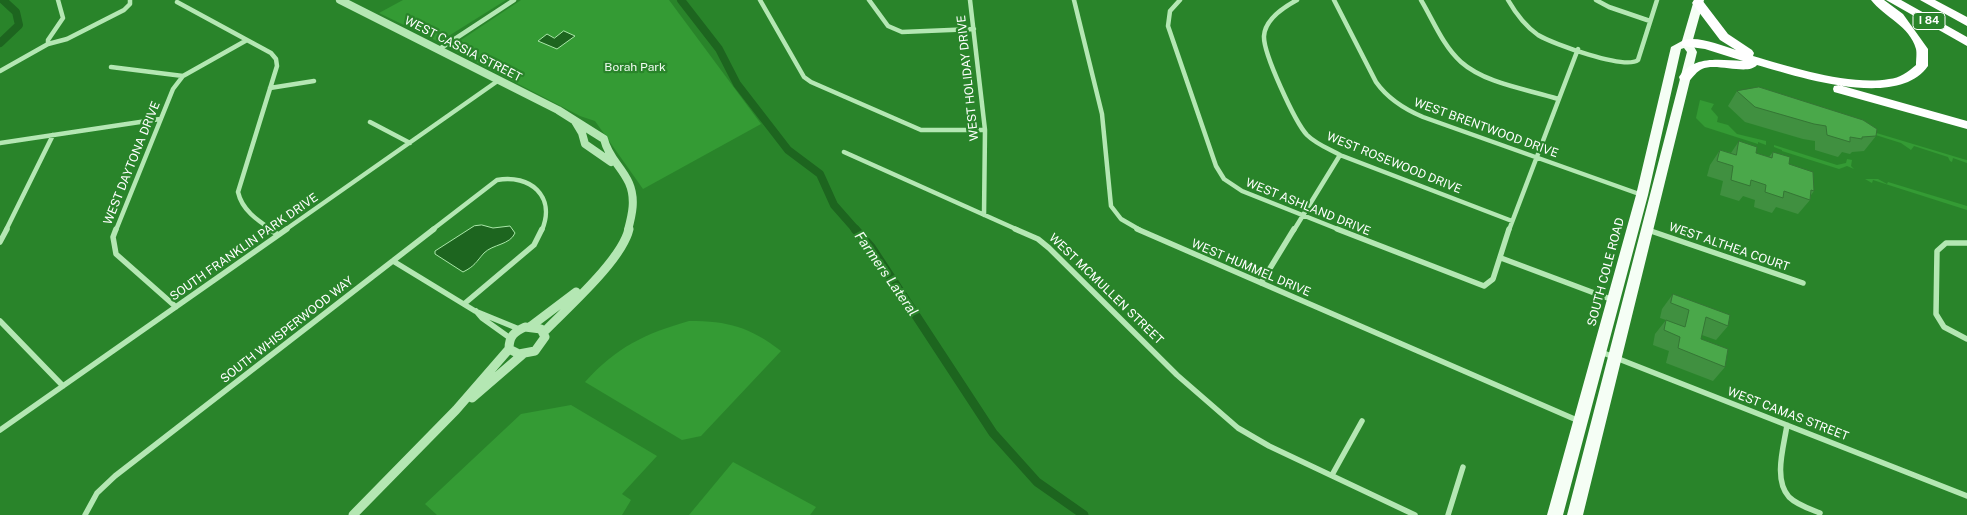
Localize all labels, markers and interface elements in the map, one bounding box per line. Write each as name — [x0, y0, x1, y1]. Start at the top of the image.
road number: I 84 — [1913, 12, 1945, 30]
street label: WEST CASSIA STREET — [402, 13, 524, 85]
street label: WEST HOLIDAY DRIVE — [954, 14, 982, 142]
park label: Borah Park — [604, 60, 666, 74]
street label: WEST BRENTWOOD DRIVE — [1412, 95, 1560, 161]
street label: WEST DAYTONA DRIVE — [101, 99, 163, 227]
street label: WEST ROSEWOOD DRIVE — [1324, 129, 1464, 197]
street label: WEST ASHLAND DRIVE — [1243, 175, 1373, 239]
street label: SOUTH FRANKLIN PARK DRIVE — [167, 190, 321, 304]
street label: SOUTH COLE ROAD — [1585, 216, 1627, 328]
street label: WEST ALTHEA COURT — [1667, 220, 1791, 274]
water label: Farmers Lateral — [851, 228, 921, 320]
street label: WEST MCMULLEN STREET — [1046, 231, 1166, 347]
street label: WEST HUMMEL DRIVE — [1189, 236, 1313, 300]
street label: SOUTH WHISPERWOOD WAY — [218, 274, 356, 386]
street label: WEST CAMAS STREET — [1725, 384, 1851, 444]

